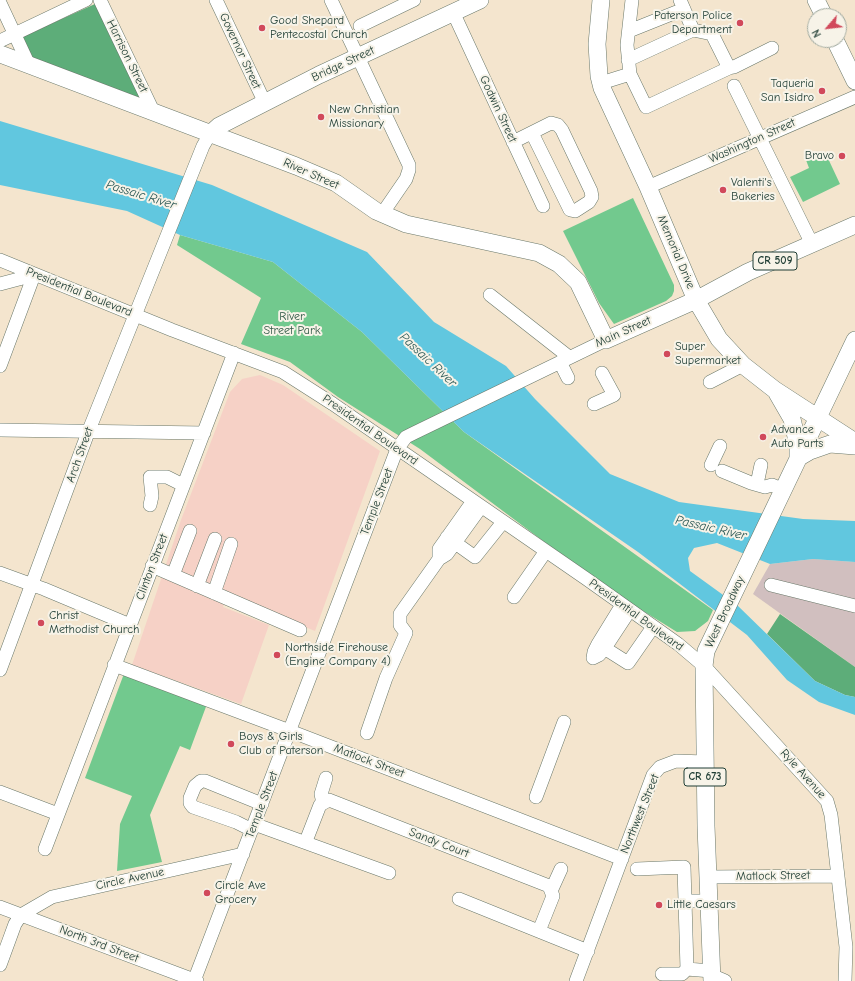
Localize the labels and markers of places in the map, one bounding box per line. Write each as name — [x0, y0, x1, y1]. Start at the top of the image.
place label: Paterson Police Department — [654, 9, 732, 37]
place label: Good Shepard Pentecostal Church — [270, 14, 367, 42]
marker: Paterson Police Department — [735, 18, 745, 28]
marker: Good Shepard Pentecostal Church — [257, 23, 267, 33]
place label: Taqueria San Isidro — [761, 77, 814, 105]
marker: Taqueria San Isidro — [817, 86, 827, 96]
place label: New Christian Missionary — [329, 103, 399, 131]
marker: New Christian Missionary — [316, 112, 326, 122]
place label: Bravo — [805, 149, 834, 163]
marker: Bravo — [837, 151, 847, 161]
place label: Valenti's Bakeries — [731, 176, 775, 204]
marker: Valenti's Bakeries — [718, 185, 728, 195]
place label: Super Supermarket — [675, 340, 741, 368]
marker: Super Supermarket — [662, 349, 672, 359]
place label: Advance Auto Parts — [771, 423, 823, 451]
marker: Advance Auto Parts — [758, 432, 768, 442]
place label: Christ Methodist Church — [49, 609, 139, 637]
marker: Christ Methodist Church — [36, 618, 46, 628]
place label: Northside Firehouse (Engine Company 4) — [285, 641, 391, 669]
marker: Northside Firehouse (Engine Company 4) — [272, 650, 282, 660]
place label: Boys & Girls Club of Paterson — [239, 730, 323, 758]
marker: Boys & Girls Club of Paterson — [226, 739, 236, 749]
place label: Circle Ave Grocery — [215, 879, 266, 907]
marker: Circle Ave Grocery — [202, 888, 212, 898]
place label: Little Caesars — [667, 898, 736, 912]
marker: Little Caesars — [654, 900, 664, 910]

